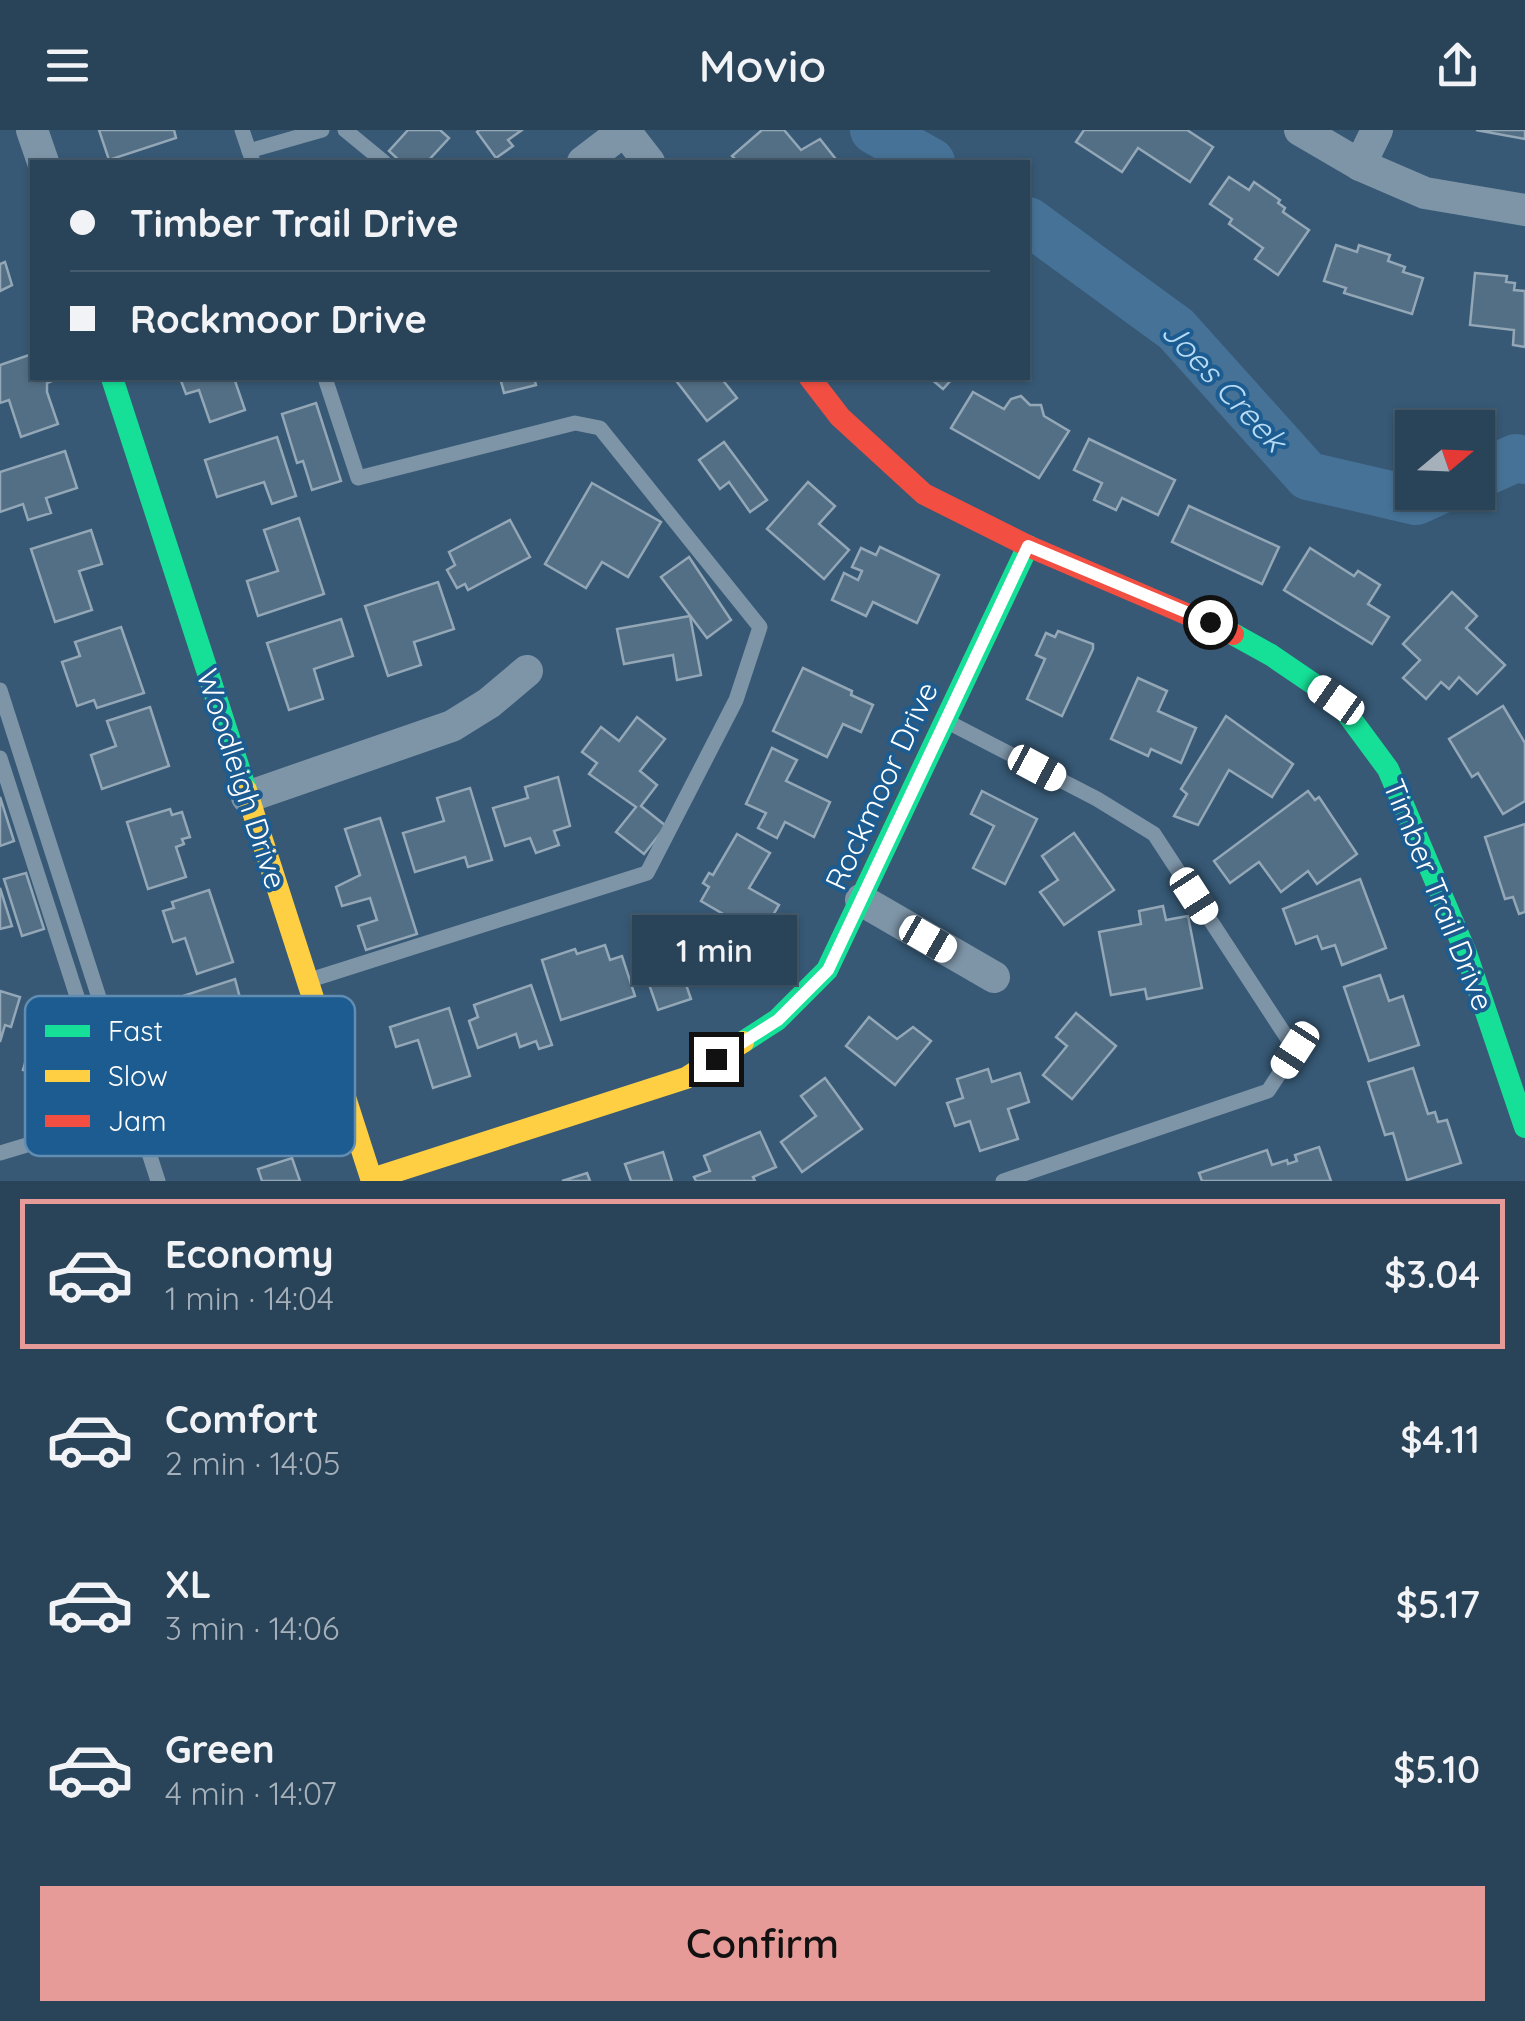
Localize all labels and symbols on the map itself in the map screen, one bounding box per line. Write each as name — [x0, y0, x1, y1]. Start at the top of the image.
water label: Joes Creek — [1154, 311, 1298, 461]
north arrow — [1395, 410, 1495, 510]
route start — [1188, 600, 1233, 645]
street label: Woodleigh Drive — [188, 664, 295, 894]
car — [1303, 671, 1369, 729]
street label: Rockmoor Drive — [816, 675, 946, 896]
car — [1003, 741, 1071, 795]
street label: Timber Trail Drive — [1375, 773, 1503, 1016]
car — [1165, 863, 1223, 929]
car — [895, 911, 961, 967]
callout: 1 min — [634, 914, 798, 984]
legend — [25, 996, 355, 1156]
text: Fast — [108, 1013, 163, 1048]
car — [1266, 1017, 1324, 1083]
route end — [694, 1037, 739, 1082]
text: Slow — [108, 1058, 168, 1093]
text: Jam — [108, 1103, 167, 1138]

